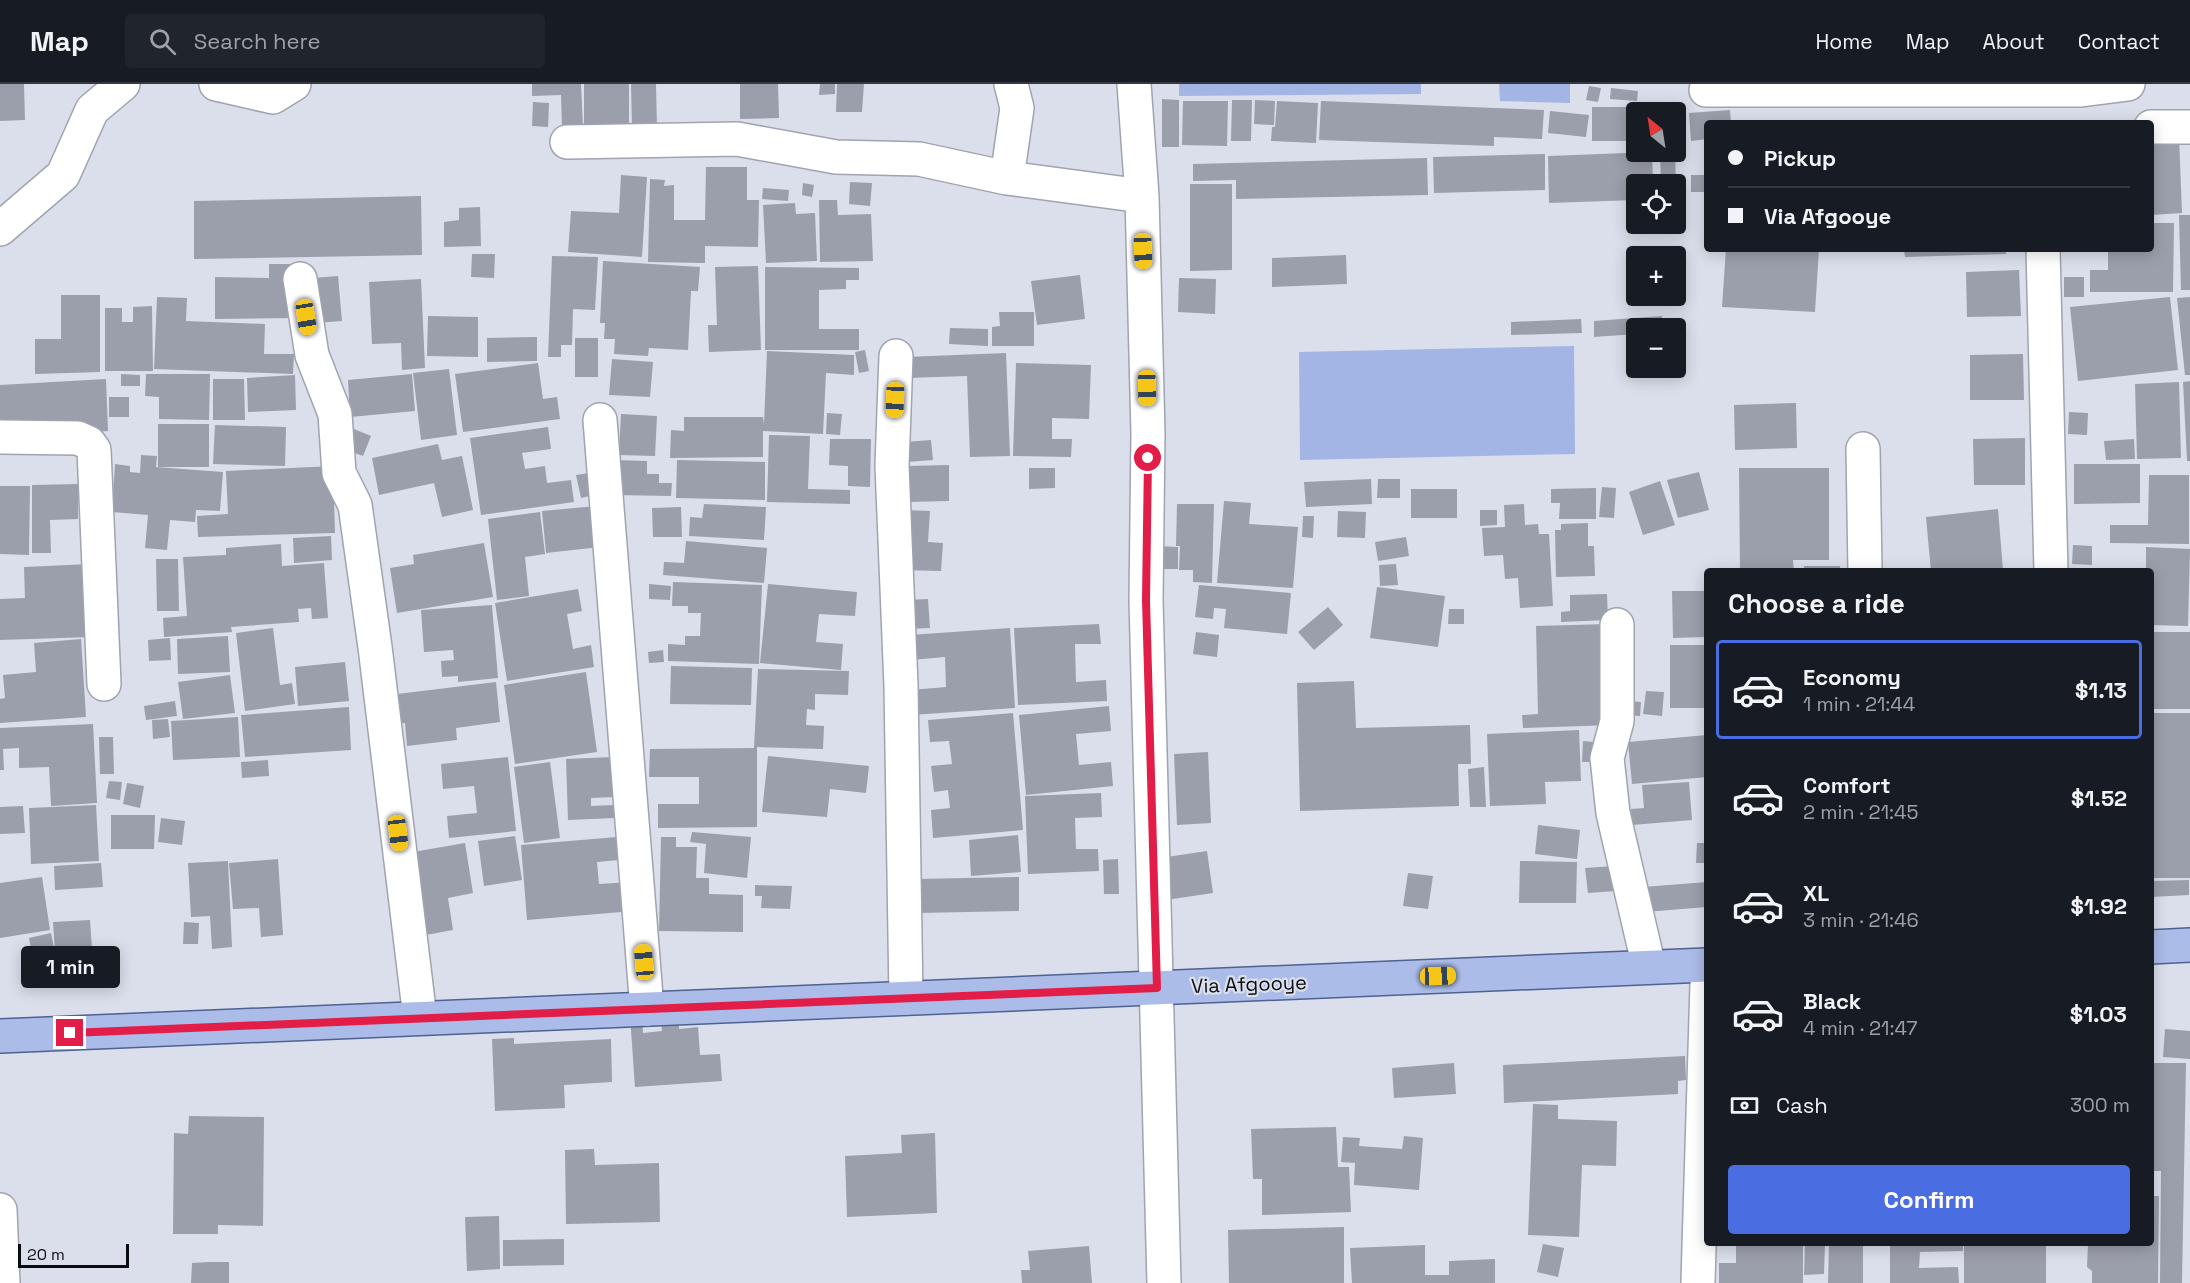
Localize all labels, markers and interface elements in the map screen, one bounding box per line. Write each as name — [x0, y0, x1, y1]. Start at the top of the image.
search box — [125, 14, 545, 68]
text: Map — [30, 23, 89, 59]
icon: search — [146, 25, 179, 58]
text: Search here — [194, 27, 321, 55]
text: Home — [1815, 28, 1873, 55]
text: Map — [1906, 28, 1950, 55]
text: About — [1983, 28, 2045, 55]
text: Contact — [2078, 28, 2160, 55]
north arrow — [1626, 102, 1686, 162]
map controls — [1626, 102, 1686, 378]
text: Pickup — [1764, 144, 1836, 172]
button: locate — [1626, 174, 1686, 234]
text: Via Afgooye — [1764, 202, 1891, 230]
car — [1133, 233, 1153, 269]
button: + — [1626, 246, 1686, 306]
car — [294, 298, 318, 336]
button: − — [1626, 318, 1686, 378]
car — [1138, 370, 1156, 406]
car — [885, 382, 905, 418]
route start — [1134, 444, 1161, 471]
text: Choose a ride — [1728, 586, 1905, 621]
icon: car — [1731, 663, 1785, 717]
text: Economy — [1803, 663, 1901, 691]
text: $1.13 — [2075, 676, 2127, 704]
text: 1 min · 21:44 — [1803, 691, 1915, 717]
icon: car — [1731, 771, 1785, 825]
text: Comfort — [1803, 771, 1891, 799]
text: $1.52 — [2071, 784, 2127, 812]
text: 2 min · 21:45 — [1803, 799, 1919, 825]
car — [387, 814, 409, 852]
icon: car — [1731, 879, 1785, 933]
text: XL — [1803, 879, 1829, 907]
text: $1.92 — [2071, 892, 2127, 920]
text: 3 min · 21:46 — [1803, 907, 1919, 933]
car — [633, 943, 655, 981]
callout: 1 min — [20, 946, 119, 988]
text: 1 min — [46, 954, 95, 980]
car — [1420, 966, 1456, 986]
street label: Via Afgooye — [1191, 969, 1307, 999]
icon: car — [1731, 987, 1785, 1041]
text: Black — [1803, 987, 1861, 1015]
text: $1.03 — [2070, 1000, 2127, 1028]
text: 4 min · 21:47 — [1803, 1015, 1918, 1041]
route end — [56, 1019, 83, 1046]
icon: cash — [1728, 1089, 1761, 1122]
text: Cash — [1776, 1091, 1828, 1119]
text: 300 m — [2070, 1092, 2130, 1118]
button: Confirm — [1728, 1165, 2130, 1234]
scale bar — [18, 1241, 129, 1268]
text: 20 m — [27, 1244, 65, 1265]

